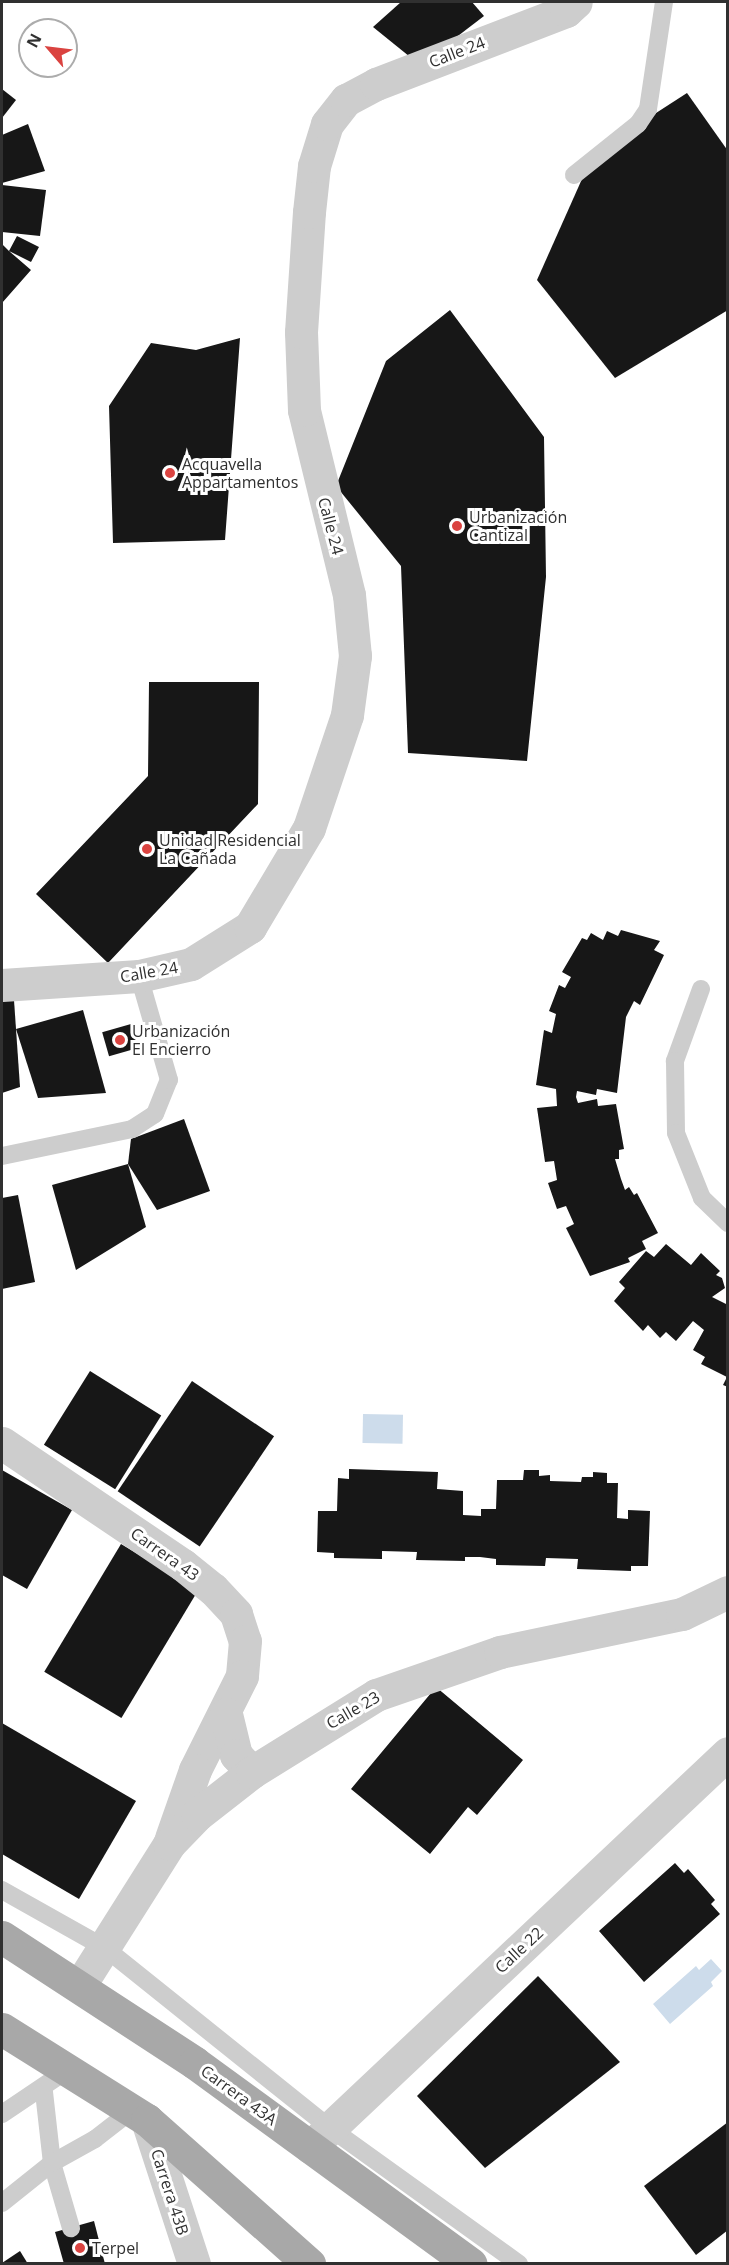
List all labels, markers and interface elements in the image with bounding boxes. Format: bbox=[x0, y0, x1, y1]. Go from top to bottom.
north arrow bbox=[18, 18, 78, 78]
text: N bbox=[21, 30, 47, 51]
street label: Calle 24 bbox=[426, 33, 488, 71]
place label: Acquavella Appartamentos bbox=[182, 454, 298, 492]
marker: Acquavella Appartamentos bbox=[163, 466, 177, 480]
street label: Calle 24 bbox=[314, 495, 348, 557]
place label: Urbanización Cantizal bbox=[469, 507, 567, 545]
marker: Urbanización Cantizal bbox=[450, 519, 464, 533]
place label: Unidad Residencial La Cañada bbox=[159, 830, 301, 868]
marker: Unidad Residencial La Cañada bbox=[140, 842, 154, 856]
street label: Calle 24 bbox=[119, 957, 179, 987]
place label: Urbanización El Encierro bbox=[132, 1021, 230, 1059]
marker: Urbanización El Encierro bbox=[113, 1033, 127, 1047]
street label: Carrera 43 bbox=[127, 1524, 203, 1584]
street label: Calle 23 bbox=[323, 1687, 383, 1733]
street label: Calle 22 bbox=[491, 1923, 547, 1977]
street label: Carrera 43A bbox=[197, 2061, 281, 2129]
street label: Carrera 43B bbox=[147, 2147, 193, 2237]
place label: Terpel bbox=[92, 2238, 139, 2258]
marker: Terpel bbox=[73, 2241, 87, 2255]

